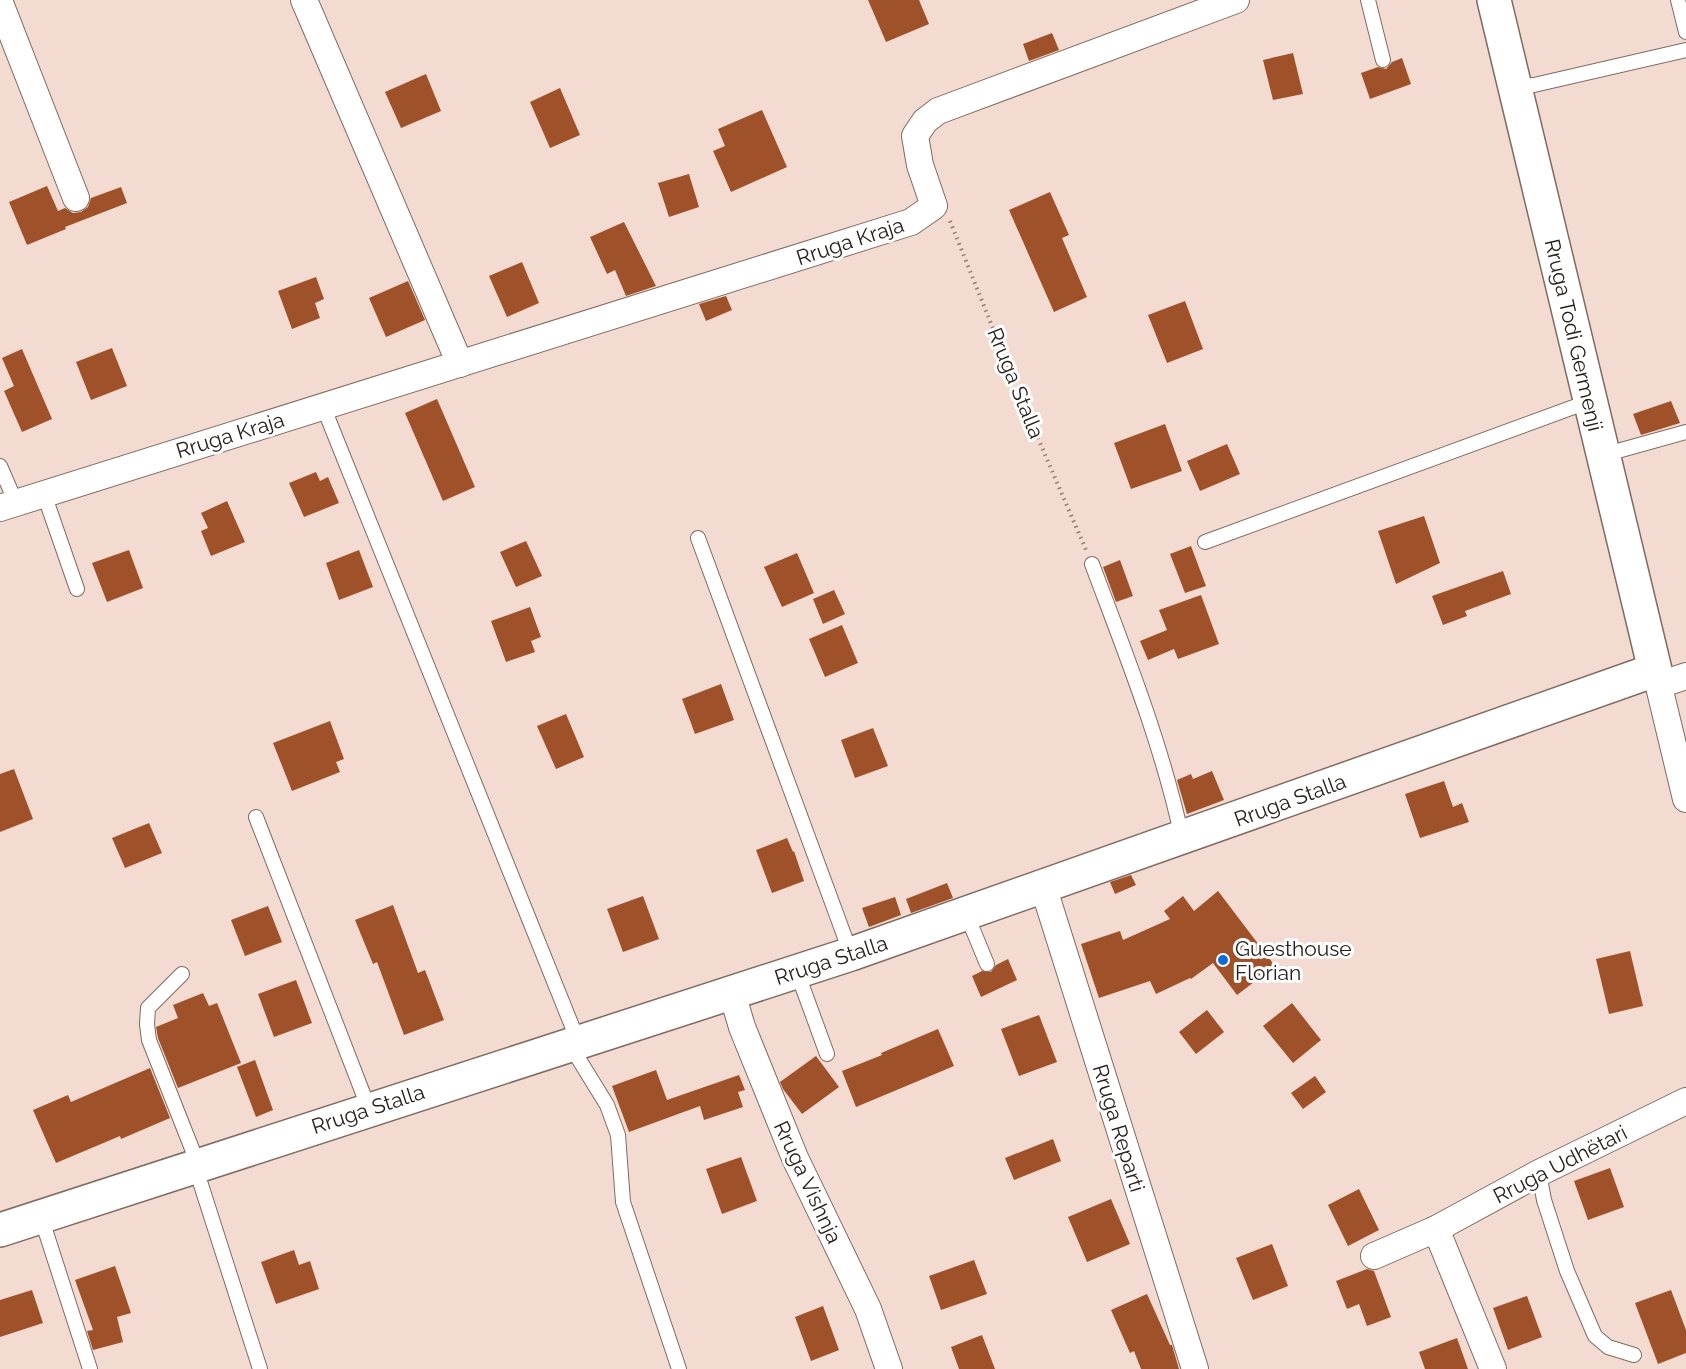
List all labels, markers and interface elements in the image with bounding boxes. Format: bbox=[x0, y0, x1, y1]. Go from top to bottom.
street label: Rruga Kraja bbox=[793, 212, 907, 270]
street label: Rruga Todi Germenji bbox=[1540, 236, 1608, 434]
street label: Rruga Stalla bbox=[982, 324, 1050, 442]
street label: Rruga Kraja bbox=[173, 407, 287, 463]
street label: Rruga Stalla bbox=[1231, 768, 1349, 832]
street label: Rruga Stalla bbox=[771, 930, 891, 990]
place label: Guesthouse Florian bbox=[1235, 936, 1352, 985]
marker: Guesthouse Florian bbox=[1216, 953, 1230, 967]
street label: Rruga Reparti bbox=[1088, 1061, 1150, 1195]
street label: Rruga Stalla bbox=[308, 1079, 428, 1139]
street label: Rruga Vishnja bbox=[769, 1117, 847, 1247]
street label: Rruga Udhëtari bbox=[1489, 1120, 1631, 1208]

